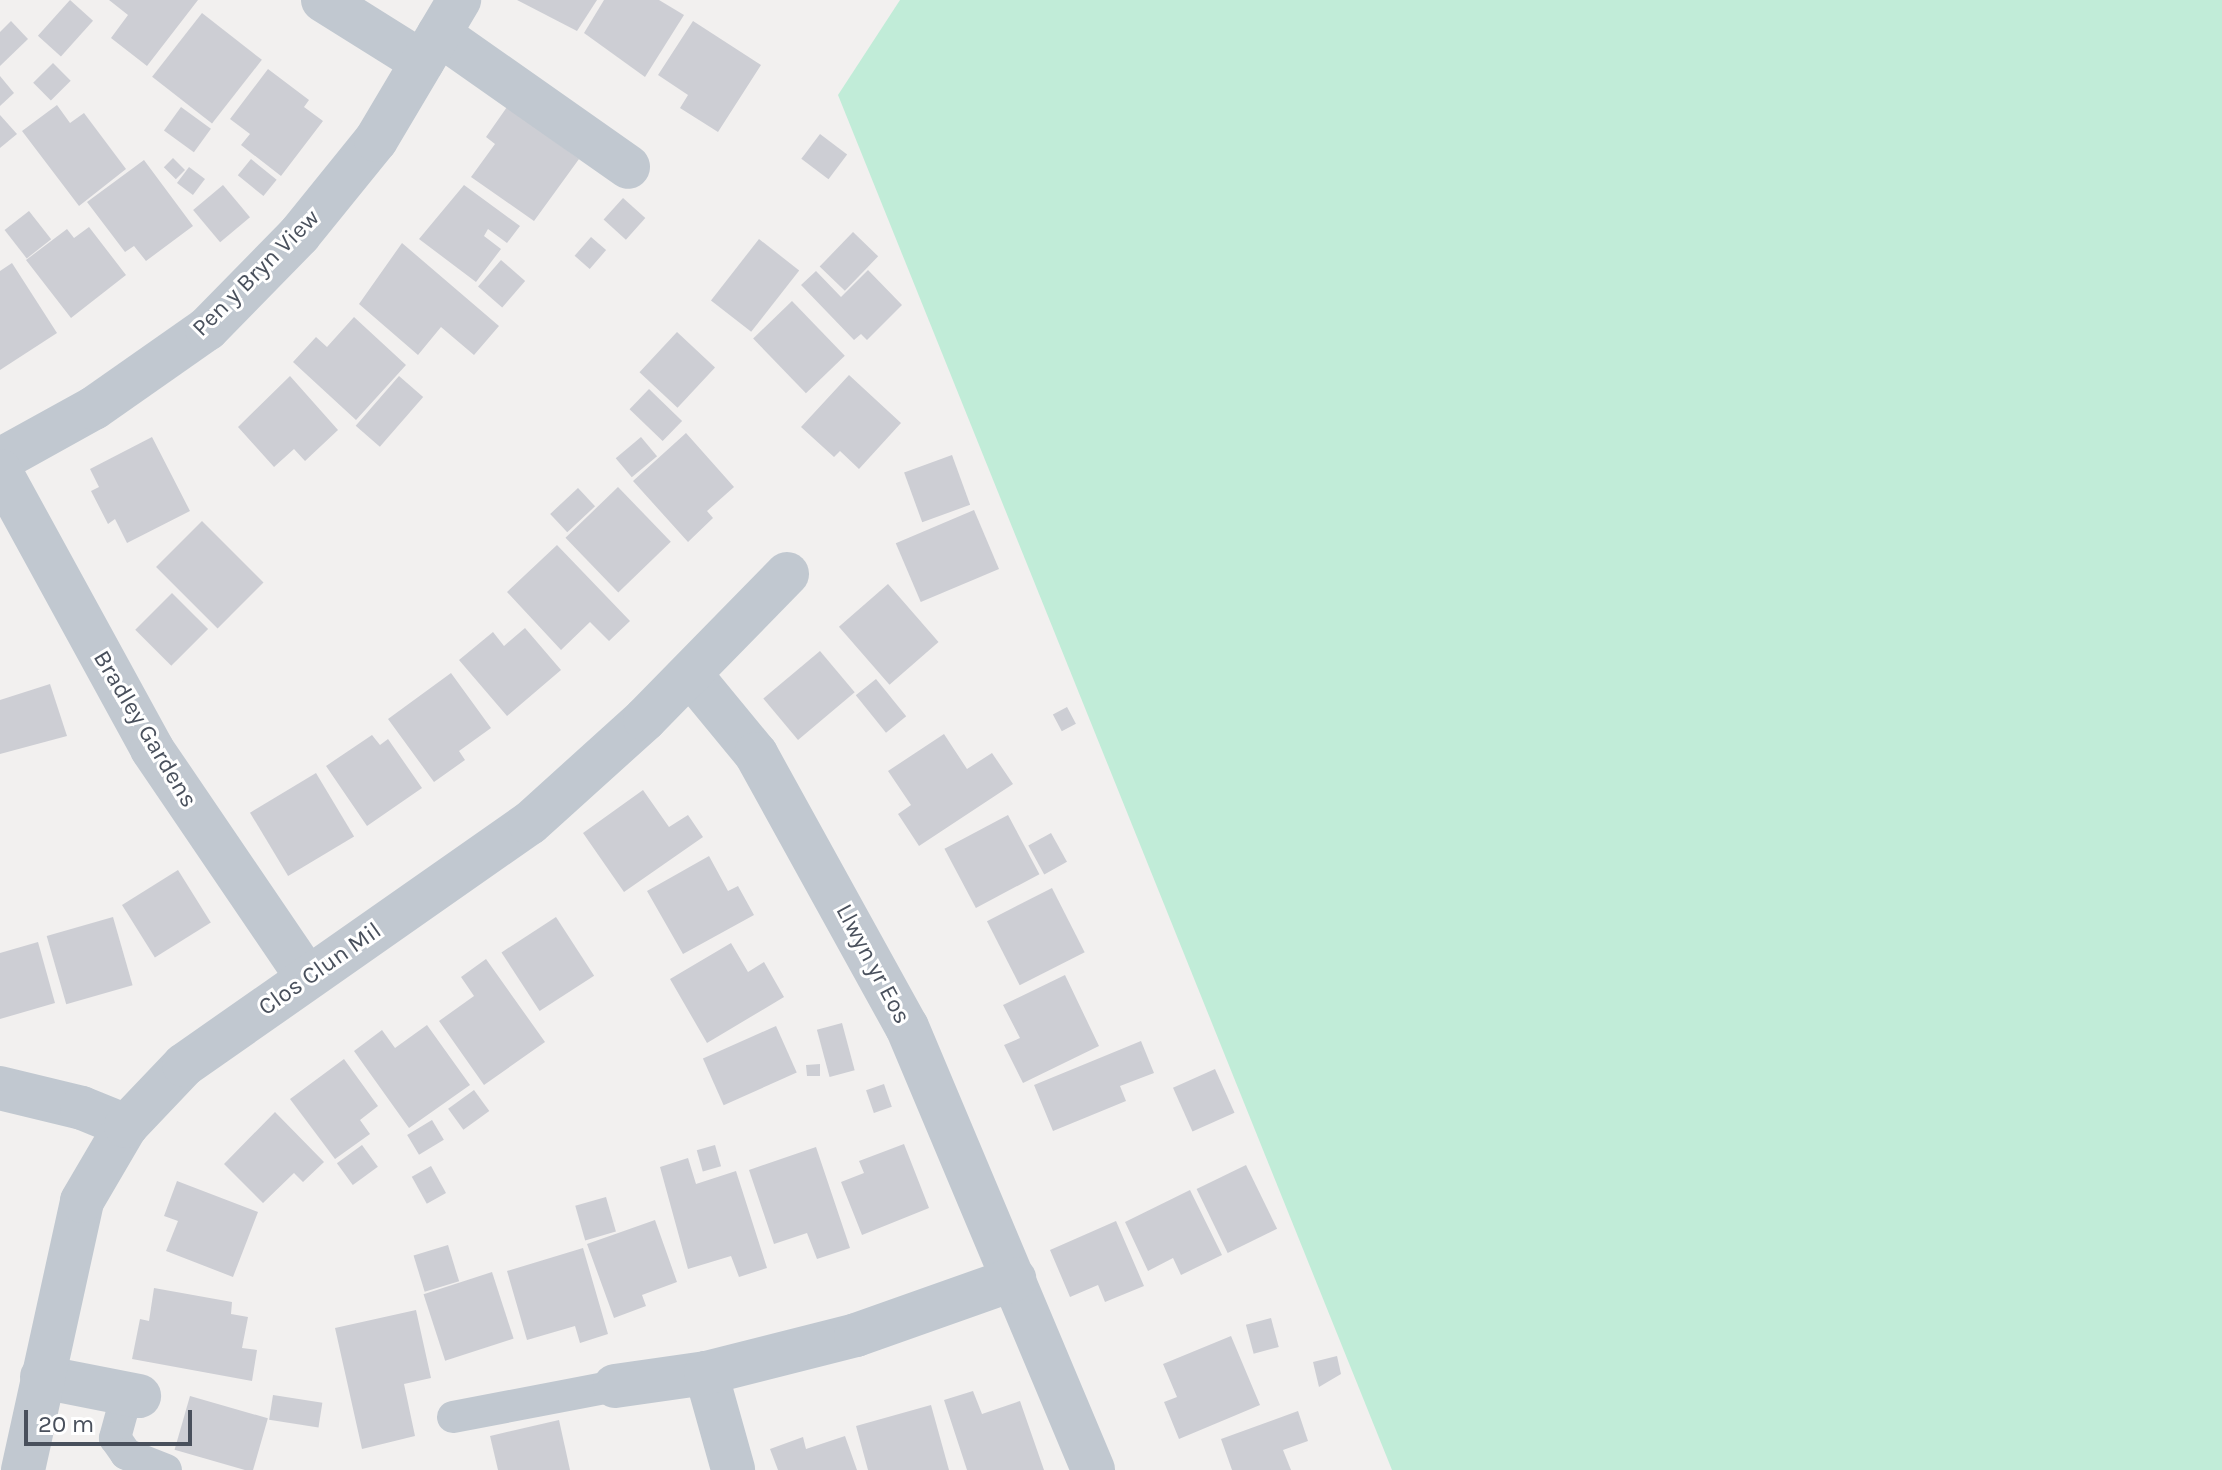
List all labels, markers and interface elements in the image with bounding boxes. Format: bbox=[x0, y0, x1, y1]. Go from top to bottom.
street label: Pen y Bryn View bbox=[186, 203, 326, 343]
street label: Bradley Gardens bbox=[87, 645, 203, 813]
street label: Llwyn yr Eos bbox=[829, 899, 917, 1029]
street label: Clos Clun Mil bbox=[253, 916, 387, 1022]
scale bar bbox=[28, 1394, 196, 1444]
text: 20 m bbox=[38, 1410, 94, 1438]

